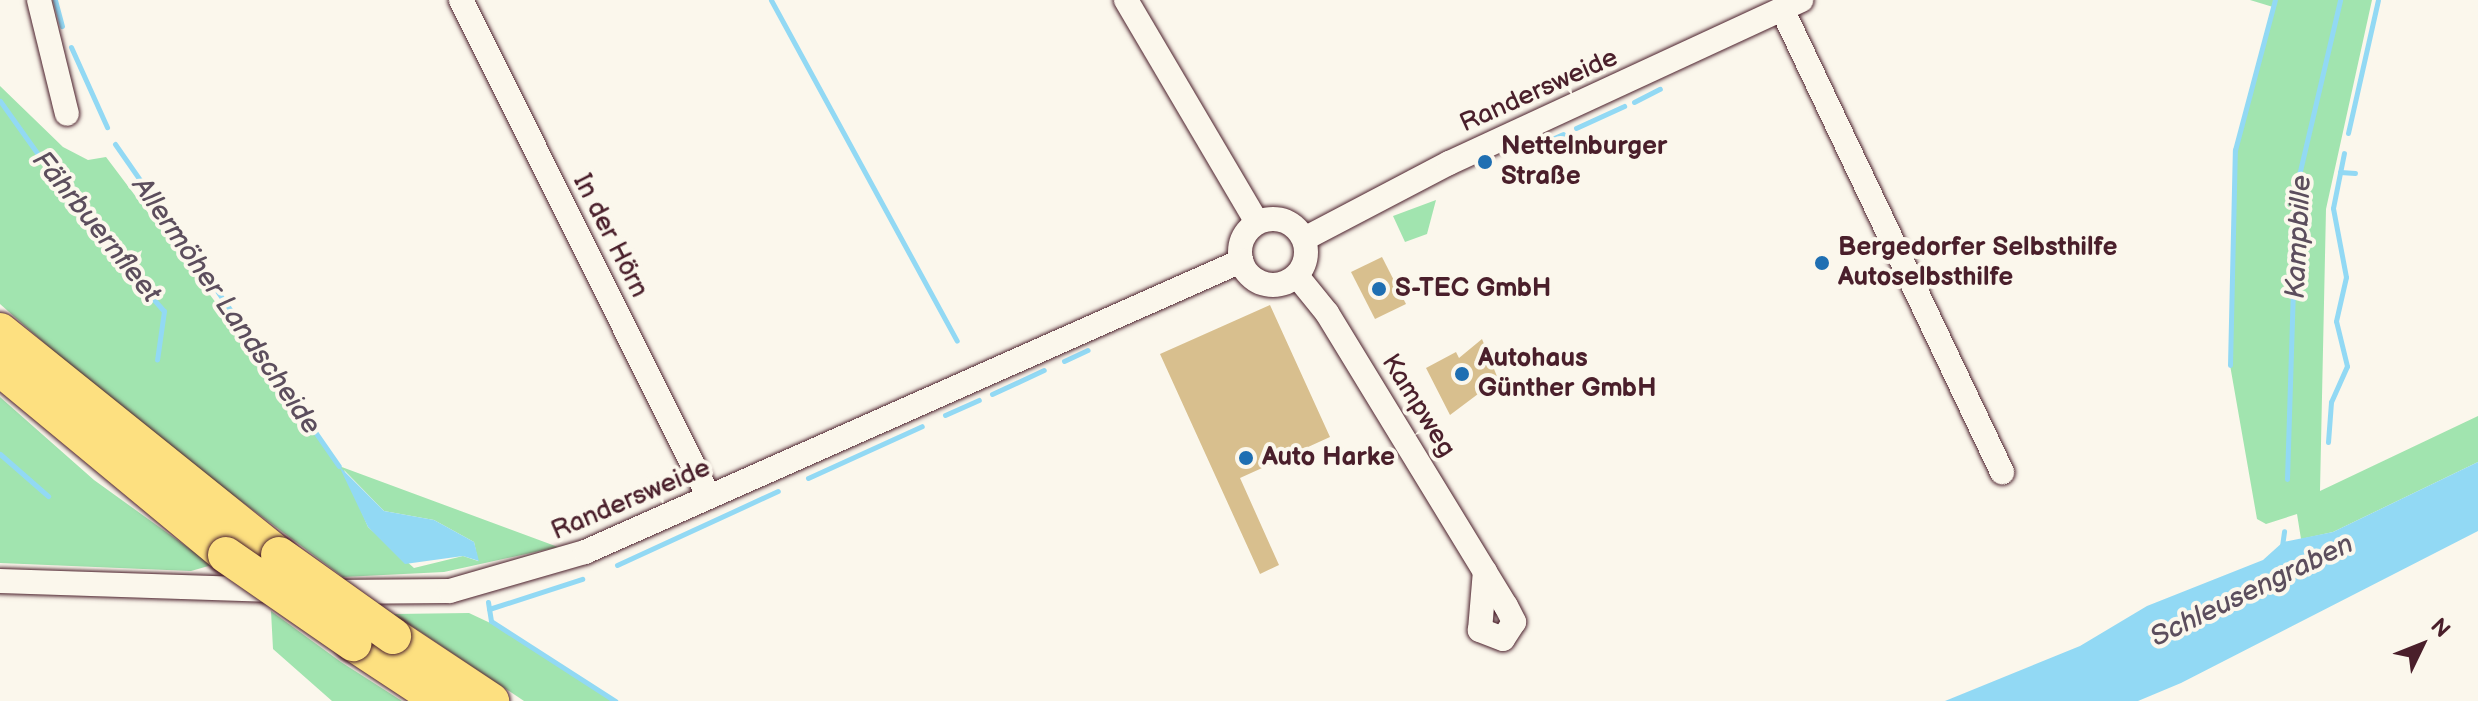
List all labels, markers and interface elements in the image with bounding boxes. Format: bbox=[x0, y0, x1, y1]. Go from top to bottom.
street label: Randersweide bbox=[1455, 42, 1623, 140]
place label: Nettelnburger Straße bbox=[1501, 131, 1667, 192]
water label: Fährbuernfleet bbox=[25, 144, 167, 310]
marker: Nettelnburger Straße bbox=[1476, 153, 1494, 171]
street label: In der Hörn bbox=[566, 169, 654, 303]
water label: Allermöher Landscheide bbox=[124, 171, 328, 441]
water label: Kampbille bbox=[2279, 174, 2319, 300]
place label: Bergedorfer Selbsthilfe Autoselbsthilfe bbox=[1838, 232, 2117, 294]
marker: Bergedorfer Selbsthilfe Autoselbsthilfe bbox=[1813, 254, 1831, 272]
place label: S-TEC GmbH bbox=[1395, 273, 1551, 305]
marker: S-TEC GmbH bbox=[1370, 280, 1388, 298]
place label: Autohaus Günther GmbH bbox=[1478, 343, 1656, 404]
street label: Kampweg bbox=[1374, 349, 1462, 463]
marker: Autohaus Günther GmbH bbox=[1453, 365, 1471, 383]
place label: Auto Harke bbox=[1262, 442, 1395, 474]
marker: Auto Harke bbox=[1237, 449, 1255, 467]
street label: Randersweide bbox=[547, 453, 715, 547]
water label: Schleusengraben bbox=[2145, 527, 2359, 655]
north arrow bbox=[2382, 605, 2462, 685]
text: N bbox=[2424, 613, 2455, 644]

